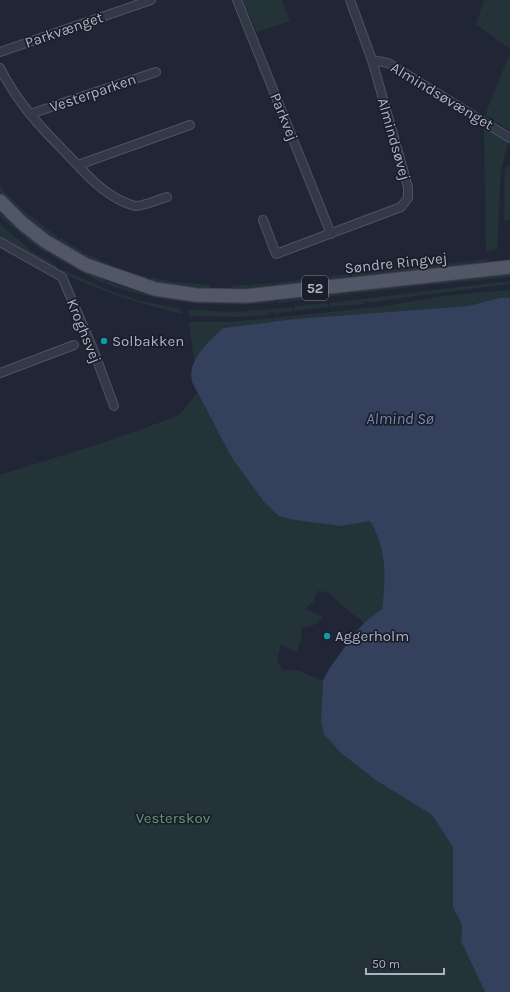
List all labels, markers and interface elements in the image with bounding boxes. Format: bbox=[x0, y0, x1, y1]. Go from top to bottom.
street label: Parkvænget bbox=[23, 8, 106, 52]
street label: Almindsøvænget bbox=[387, 58, 497, 134]
street label: Vesterparken bbox=[48, 70, 138, 116]
street label: Parkvej bbox=[266, 90, 302, 144]
street label: Almindsøvej bbox=[374, 96, 414, 182]
street label: Søndre Ringvej bbox=[344, 249, 448, 277]
road number: 52 bbox=[302, 276, 328, 300]
street label: Kroghsvej bbox=[63, 296, 105, 366]
place label: Solbakken bbox=[112, 332, 184, 350]
marker: Solbakken bbox=[99, 336, 109, 346]
water label: Almind Sø bbox=[366, 409, 435, 428]
place label: Aggerholm bbox=[335, 627, 409, 645]
marker: Aggerholm bbox=[322, 631, 332, 641]
park label: Vesterskov bbox=[136, 809, 211, 827]
scale bar bbox=[366, 950, 444, 976]
text: 50 m bbox=[372, 957, 400, 971]

